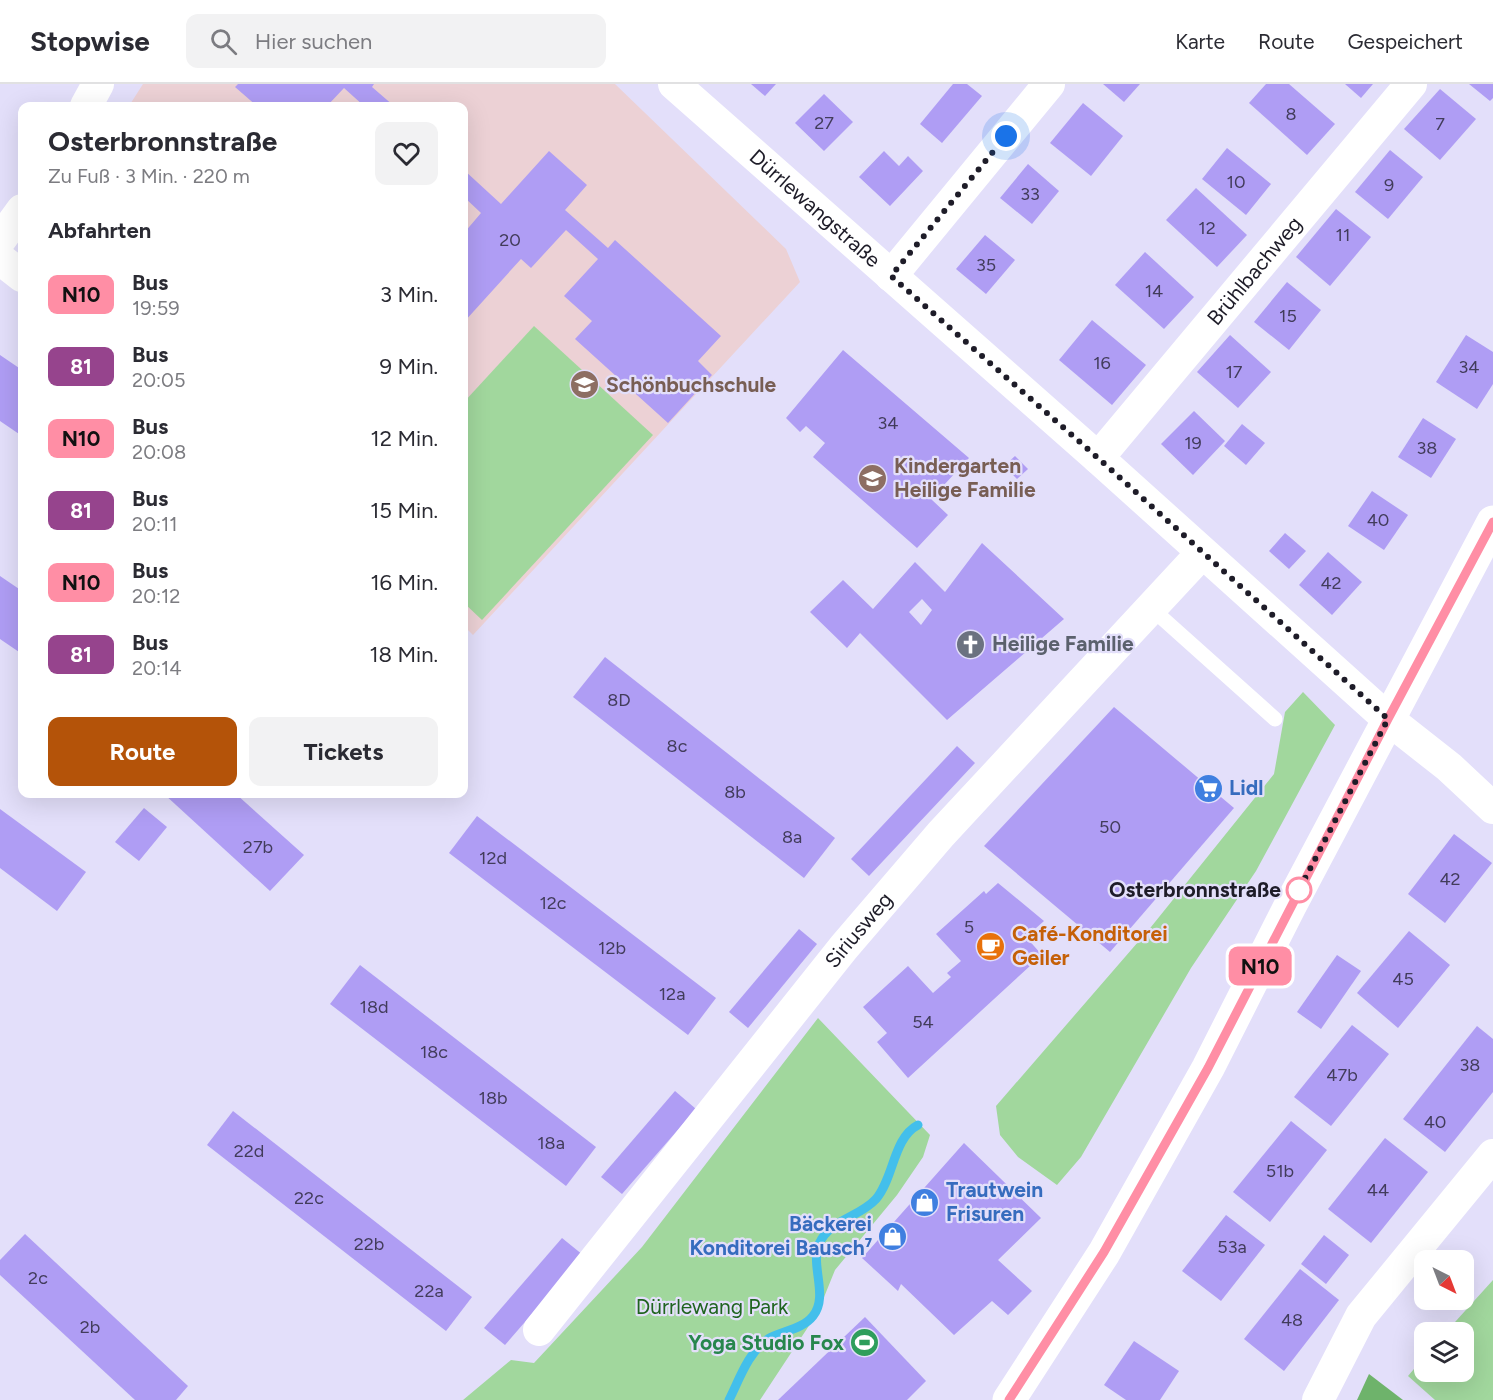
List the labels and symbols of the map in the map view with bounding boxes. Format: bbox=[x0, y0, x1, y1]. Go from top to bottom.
house number: 8 bbox=[1285, 103, 1297, 125]
house number: 27 bbox=[814, 112, 834, 134]
house number: 7 bbox=[1435, 113, 1445, 135]
your location bbox=[991, 121, 1021, 151]
street label: Dürrlewangstraße bbox=[745, 144, 886, 272]
house number: 10 bbox=[1227, 171, 1245, 193]
house number: 9 bbox=[1384, 174, 1394, 196]
house number: 33 bbox=[1020, 183, 1040, 205]
street label: Brühlbachweg bbox=[1202, 211, 1307, 330]
house number: 12 bbox=[1198, 217, 1216, 239]
house number: 11 bbox=[1336, 224, 1350, 246]
house number: 20 bbox=[499, 229, 521, 251]
house number: 35 bbox=[976, 254, 996, 276]
house number: 14 bbox=[1145, 280, 1163, 302]
house number: 15 bbox=[1279, 305, 1297, 327]
house number: 16 bbox=[1093, 352, 1111, 374]
house number: 34 bbox=[1459, 356, 1479, 378]
house number: 17 bbox=[1225, 361, 1243, 383]
school or university icon: Schönbuchschule bbox=[569, 369, 601, 401]
place label: Schönbuchschule bbox=[606, 372, 777, 397]
house number: 34 bbox=[878, 412, 898, 434]
house number: 19 bbox=[1184, 432, 1202, 454]
house number: 38 bbox=[1417, 437, 1437, 459]
place label: Kindergarten Heilige Familie bbox=[894, 453, 1036, 502]
school or university icon: Kindergarten Heilige Familie bbox=[857, 462, 889, 494]
house number: 40 bbox=[1367, 509, 1389, 531]
house number: 42 bbox=[1320, 572, 1342, 594]
church icon: Heilige Familie bbox=[955, 628, 987, 660]
place label: Heilige Familie bbox=[992, 631, 1134, 656]
house number: 8D bbox=[607, 689, 631, 711]
house number: 8c bbox=[667, 735, 688, 757]
supermarket icon: Lidl bbox=[1192, 772, 1224, 804]
place label: Lidl bbox=[1229, 775, 1263, 800]
house number: 8b bbox=[724, 781, 746, 803]
house number: 50 bbox=[1099, 816, 1121, 838]
house number: 8a bbox=[782, 826, 802, 848]
house number: 27b bbox=[243, 836, 273, 858]
house number: 12d bbox=[479, 847, 507, 869]
house number: 42 bbox=[1439, 868, 1461, 890]
place label: Osterbronnstraße bbox=[1109, 877, 1281, 902]
marker: Osterbronnstraße bbox=[1286, 877, 1312, 903]
street label: Siriusweg bbox=[819, 887, 897, 973]
house number: 12c bbox=[539, 892, 567, 914]
house number: 5 bbox=[964, 916, 974, 938]
place label: Café-Konditorei Geiler bbox=[1012, 921, 1168, 970]
cafe icon: Café-Konditorei Geiler bbox=[975, 930, 1007, 962]
house number: 12b bbox=[598, 937, 626, 959]
line badge: N10 bbox=[1226, 946, 1294, 986]
house number: 45 bbox=[1392, 968, 1414, 990]
house number: 12a bbox=[659, 983, 685, 1005]
house number: 18d bbox=[359, 996, 389, 1018]
house number: 54 bbox=[912, 1011, 934, 1033]
house number: 18c bbox=[420, 1041, 448, 1063]
house number: 38 bbox=[1460, 1054, 1480, 1076]
house number: 47b bbox=[1326, 1064, 1358, 1086]
house number: 18b bbox=[478, 1087, 508, 1109]
house number: 40 bbox=[1424, 1111, 1446, 1133]
house number: 18a bbox=[537, 1132, 565, 1154]
house number: 22d bbox=[234, 1140, 264, 1162]
house number: 51b bbox=[1266, 1160, 1294, 1182]
place label: Trautwein Frisuren bbox=[946, 1177, 1043, 1226]
house number: 44 bbox=[1367, 1179, 1389, 1201]
shop icon: Trautwein Frisuren bbox=[909, 1186, 941, 1218]
house number: 22c bbox=[294, 1187, 324, 1209]
place label: Bäckerei Konditorei Bausch⁷ bbox=[689, 1211, 872, 1260]
shop icon: Bäckerei Konditorei Bausch⁷ bbox=[877, 1220, 909, 1252]
house number: 22b bbox=[354, 1233, 384, 1255]
house number: 53a bbox=[1217, 1236, 1247, 1258]
north arrow bbox=[1414, 1250, 1474, 1310]
house number: 2c bbox=[28, 1267, 48, 1289]
house number: 22a bbox=[414, 1280, 444, 1302]
park label: Dürrlewang Park bbox=[636, 1294, 789, 1319]
house number: 48 bbox=[1281, 1309, 1303, 1331]
house number: 2b bbox=[80, 1316, 100, 1338]
sports icon: Yoga Studio Fox bbox=[849, 1327, 881, 1359]
place label: Yoga Studio Fox bbox=[688, 1330, 845, 1355]

